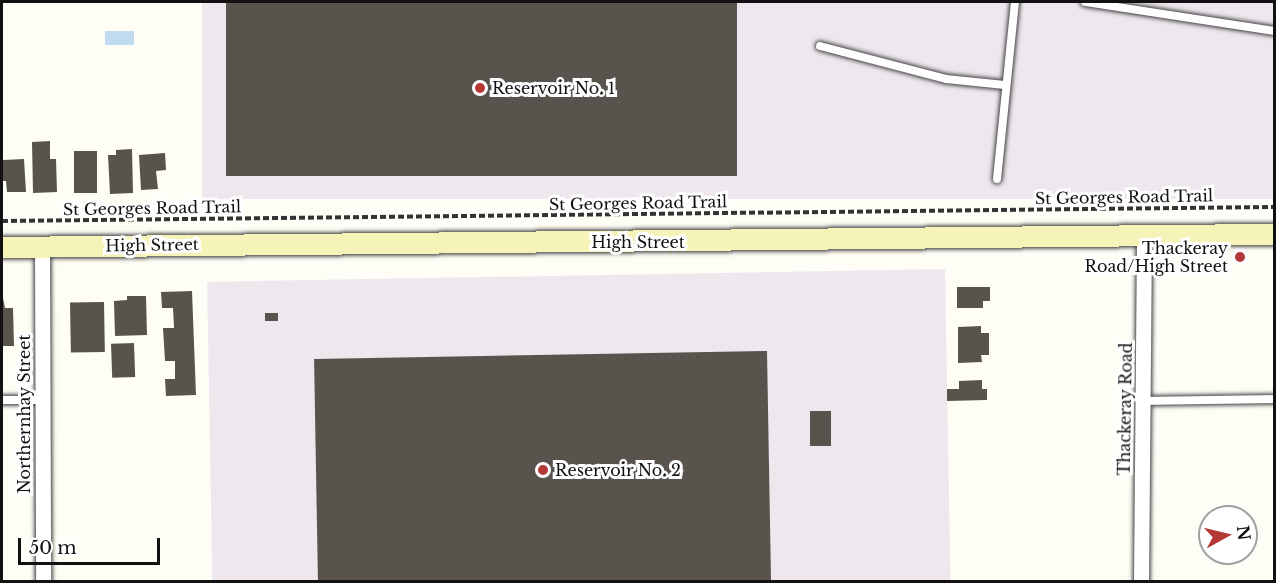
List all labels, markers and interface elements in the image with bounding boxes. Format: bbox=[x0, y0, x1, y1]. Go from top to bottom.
place label: Reservoir No. 1 bbox=[492, 78, 616, 98]
marker: Reservoir No. 1 bbox=[473, 81, 487, 95]
street label: St Georges Road Trail bbox=[1035, 186, 1213, 208]
street label: St Georges Road Trail bbox=[549, 192, 727, 214]
street label: St Georges Road Trail bbox=[63, 197, 241, 219]
street label: High Street bbox=[591, 232, 685, 252]
street label: High Street bbox=[105, 235, 199, 255]
place label: Thackeray Road/High Street bbox=[1084, 238, 1228, 276]
marker: Thackeray Road/High Street bbox=[1233, 250, 1247, 264]
street label: Northernhay Street bbox=[14, 334, 34, 494]
street label: Thackeray Road bbox=[1114, 342, 1136, 476]
place label: Reservoir No. 2 bbox=[555, 460, 681, 480]
marker: Reservoir No. 2 bbox=[536, 463, 550, 477]
north arrow bbox=[1198, 505, 1258, 565]
text: N bbox=[1233, 524, 1255, 542]
scale bar bbox=[21, 526, 164, 564]
text: 50 m bbox=[29, 537, 77, 559]

